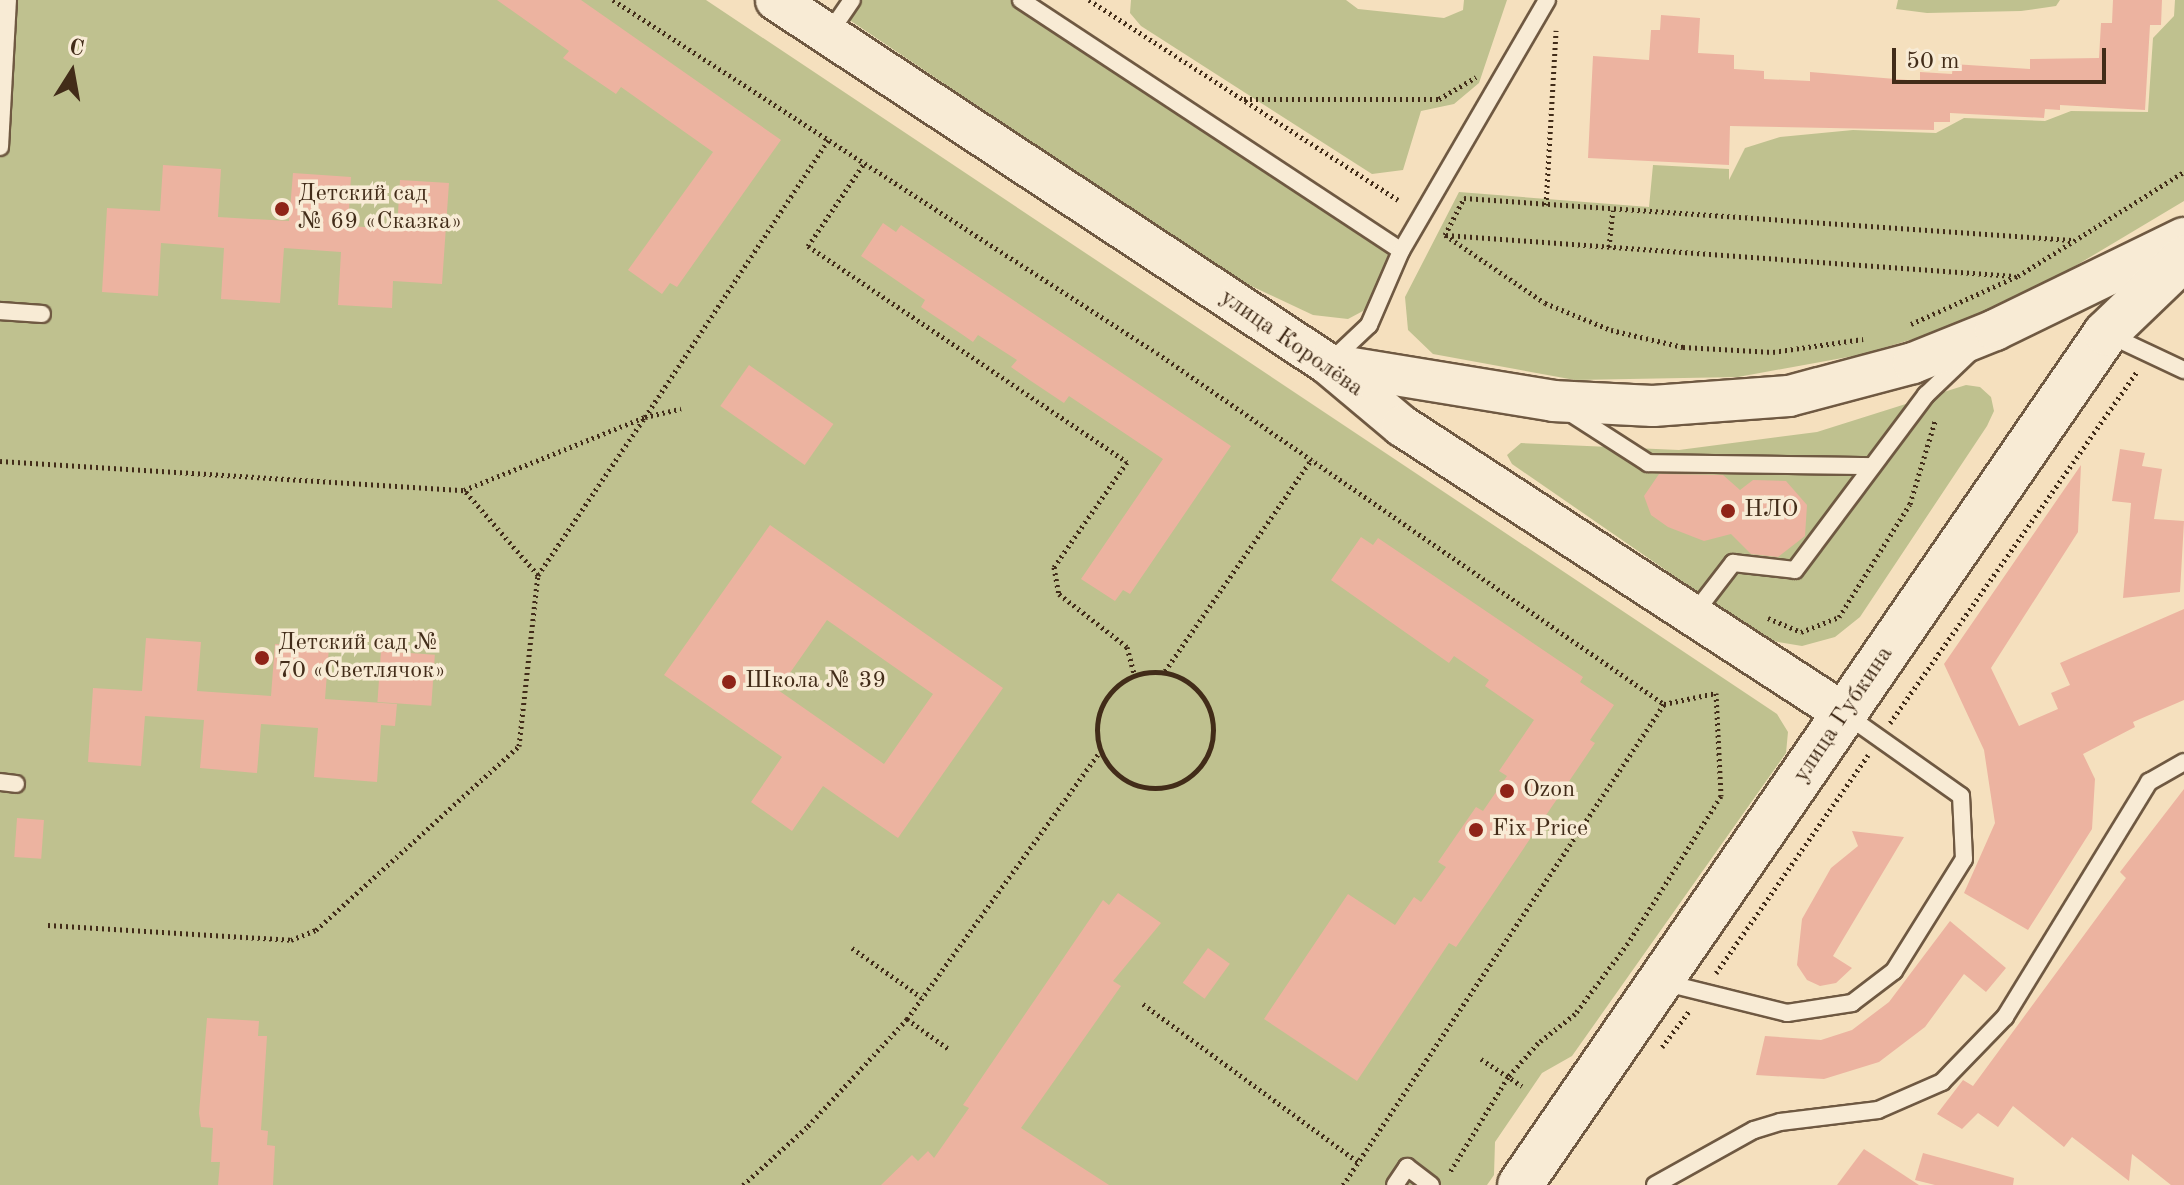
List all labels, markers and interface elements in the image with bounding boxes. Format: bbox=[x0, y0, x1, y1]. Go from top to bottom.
north arrow bbox=[32, 32, 112, 112]
scale bar bbox=[1896, 32, 2110, 82]
text: С bbox=[67, 36, 86, 61]
text: 50 m bbox=[1906, 50, 1960, 74]
place label: Детский сад № 69 «Сказка» bbox=[298, 181, 462, 237]
marker: Детский сад № 69 «Сказка» bbox=[273, 200, 291, 218]
street label: улица Королёва bbox=[1214, 284, 1368, 404]
place label: НЛО bbox=[1744, 497, 1798, 525]
marker: НЛО bbox=[1719, 502, 1737, 520]
place label: Детский сад № 70 «Светлячок» bbox=[278, 630, 446, 686]
street label: улица Губкина bbox=[1788, 641, 1900, 789]
marker: Детский сад № 70 «Светлячок» bbox=[253, 649, 271, 667]
place label: Школа № 39 bbox=[745, 668, 886, 696]
marker: Школа № 39 bbox=[720, 673, 738, 691]
place label: Ozon bbox=[1523, 777, 1575, 805]
marker: Ozon bbox=[1498, 782, 1516, 800]
place label: Fix Price bbox=[1492, 816, 1588, 844]
marker: Fix Price bbox=[1467, 821, 1485, 839]

